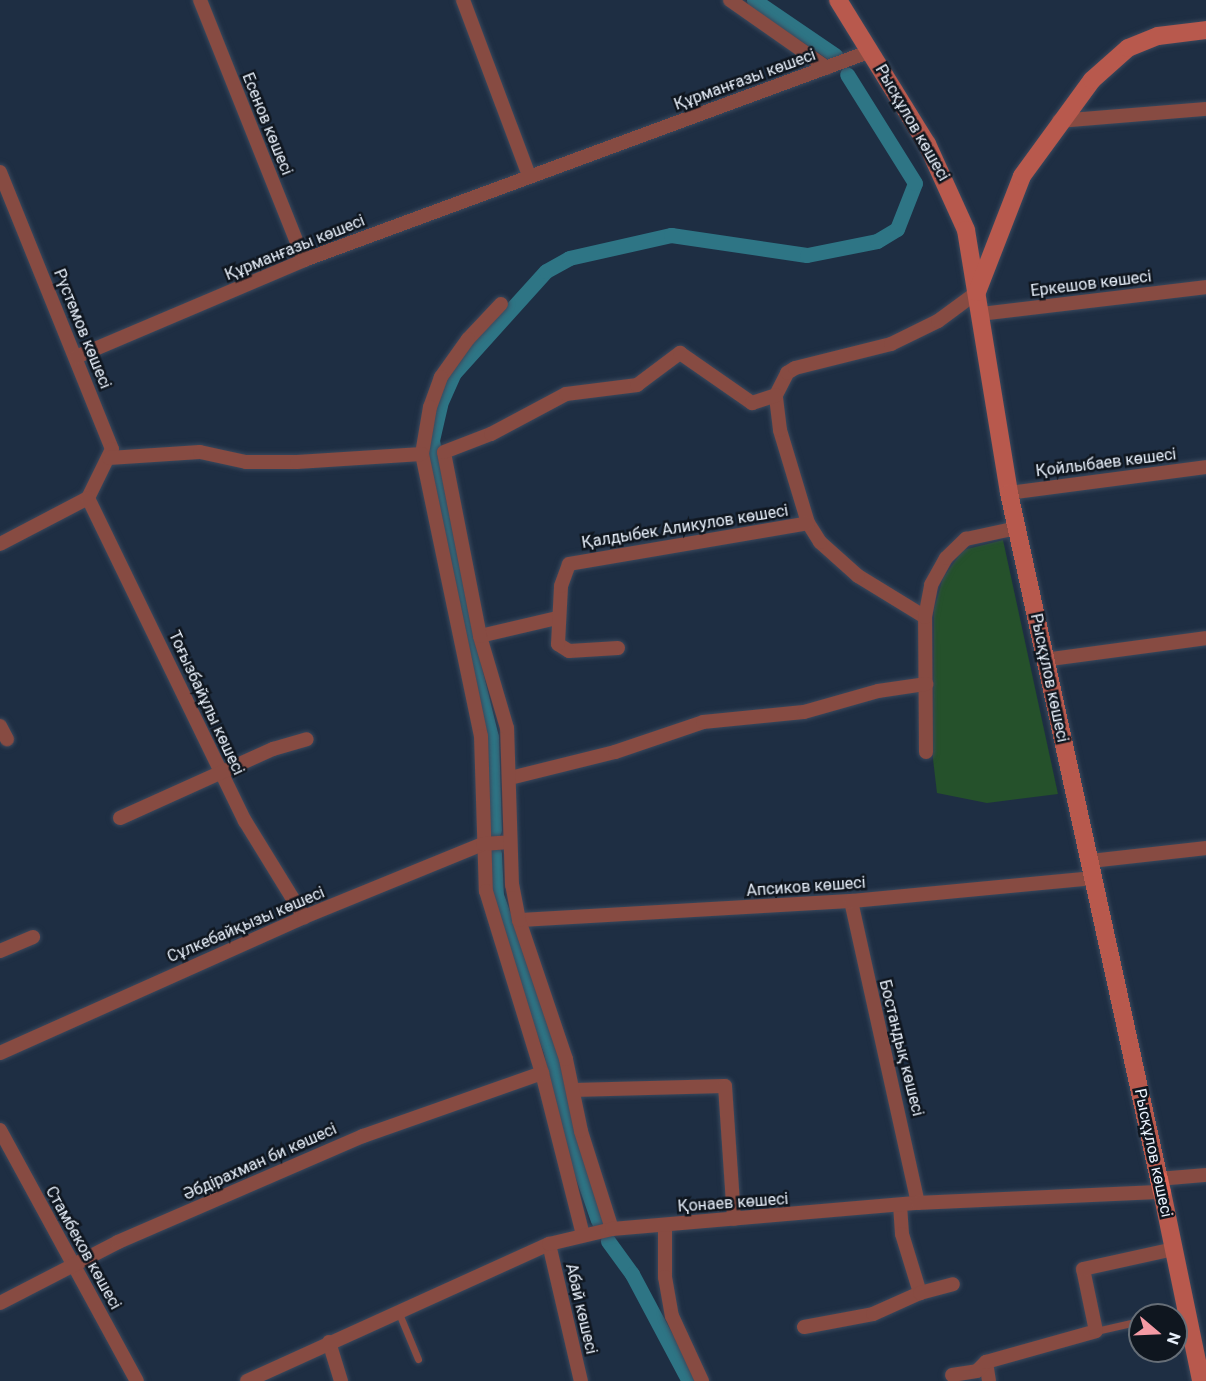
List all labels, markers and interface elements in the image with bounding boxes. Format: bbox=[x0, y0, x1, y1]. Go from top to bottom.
street label: Құрманғазы көшесі bbox=[672, 45, 818, 115]
street label: Рысқұлов көшесі bbox=[871, 61, 953, 185]
street label: Есенов көшесі bbox=[238, 70, 296, 178]
street label: Құрманғазы көшесі bbox=[222, 211, 368, 285]
street label: Рүстемов көшесі bbox=[49, 266, 115, 392]
street label: Еркешов көшесі bbox=[1029, 267, 1153, 301]
street label: Қойлыбаев көшесі bbox=[1035, 445, 1177, 481]
street label: Қалдыбек Аликулов көшесі bbox=[580, 501, 790, 553]
street label: Рысқұлов көшесі bbox=[1026, 612, 1072, 744]
street label: Тоғызбайұлы көшесі bbox=[164, 628, 248, 778]
street label: Апсиков көшесі bbox=[746, 873, 866, 901]
street label: Сұлкебайқызы көшесі bbox=[164, 883, 328, 967]
street label: Бостандық көшесі bbox=[875, 978, 927, 1118]
street label: Рысқұлов көшесі bbox=[1130, 1087, 1176, 1219]
street label: Әбдірахман би көшесі bbox=[180, 1119, 340, 1205]
street label: Стамбеков көшесі bbox=[41, 1183, 125, 1313]
street label: Қонаев көшесі bbox=[677, 1190, 789, 1216]
street label: Абай көшесі bbox=[561, 1262, 601, 1356]
north arrow bbox=[1128, 1303, 1188, 1363]
text: N bbox=[1163, 1330, 1184, 1347]

